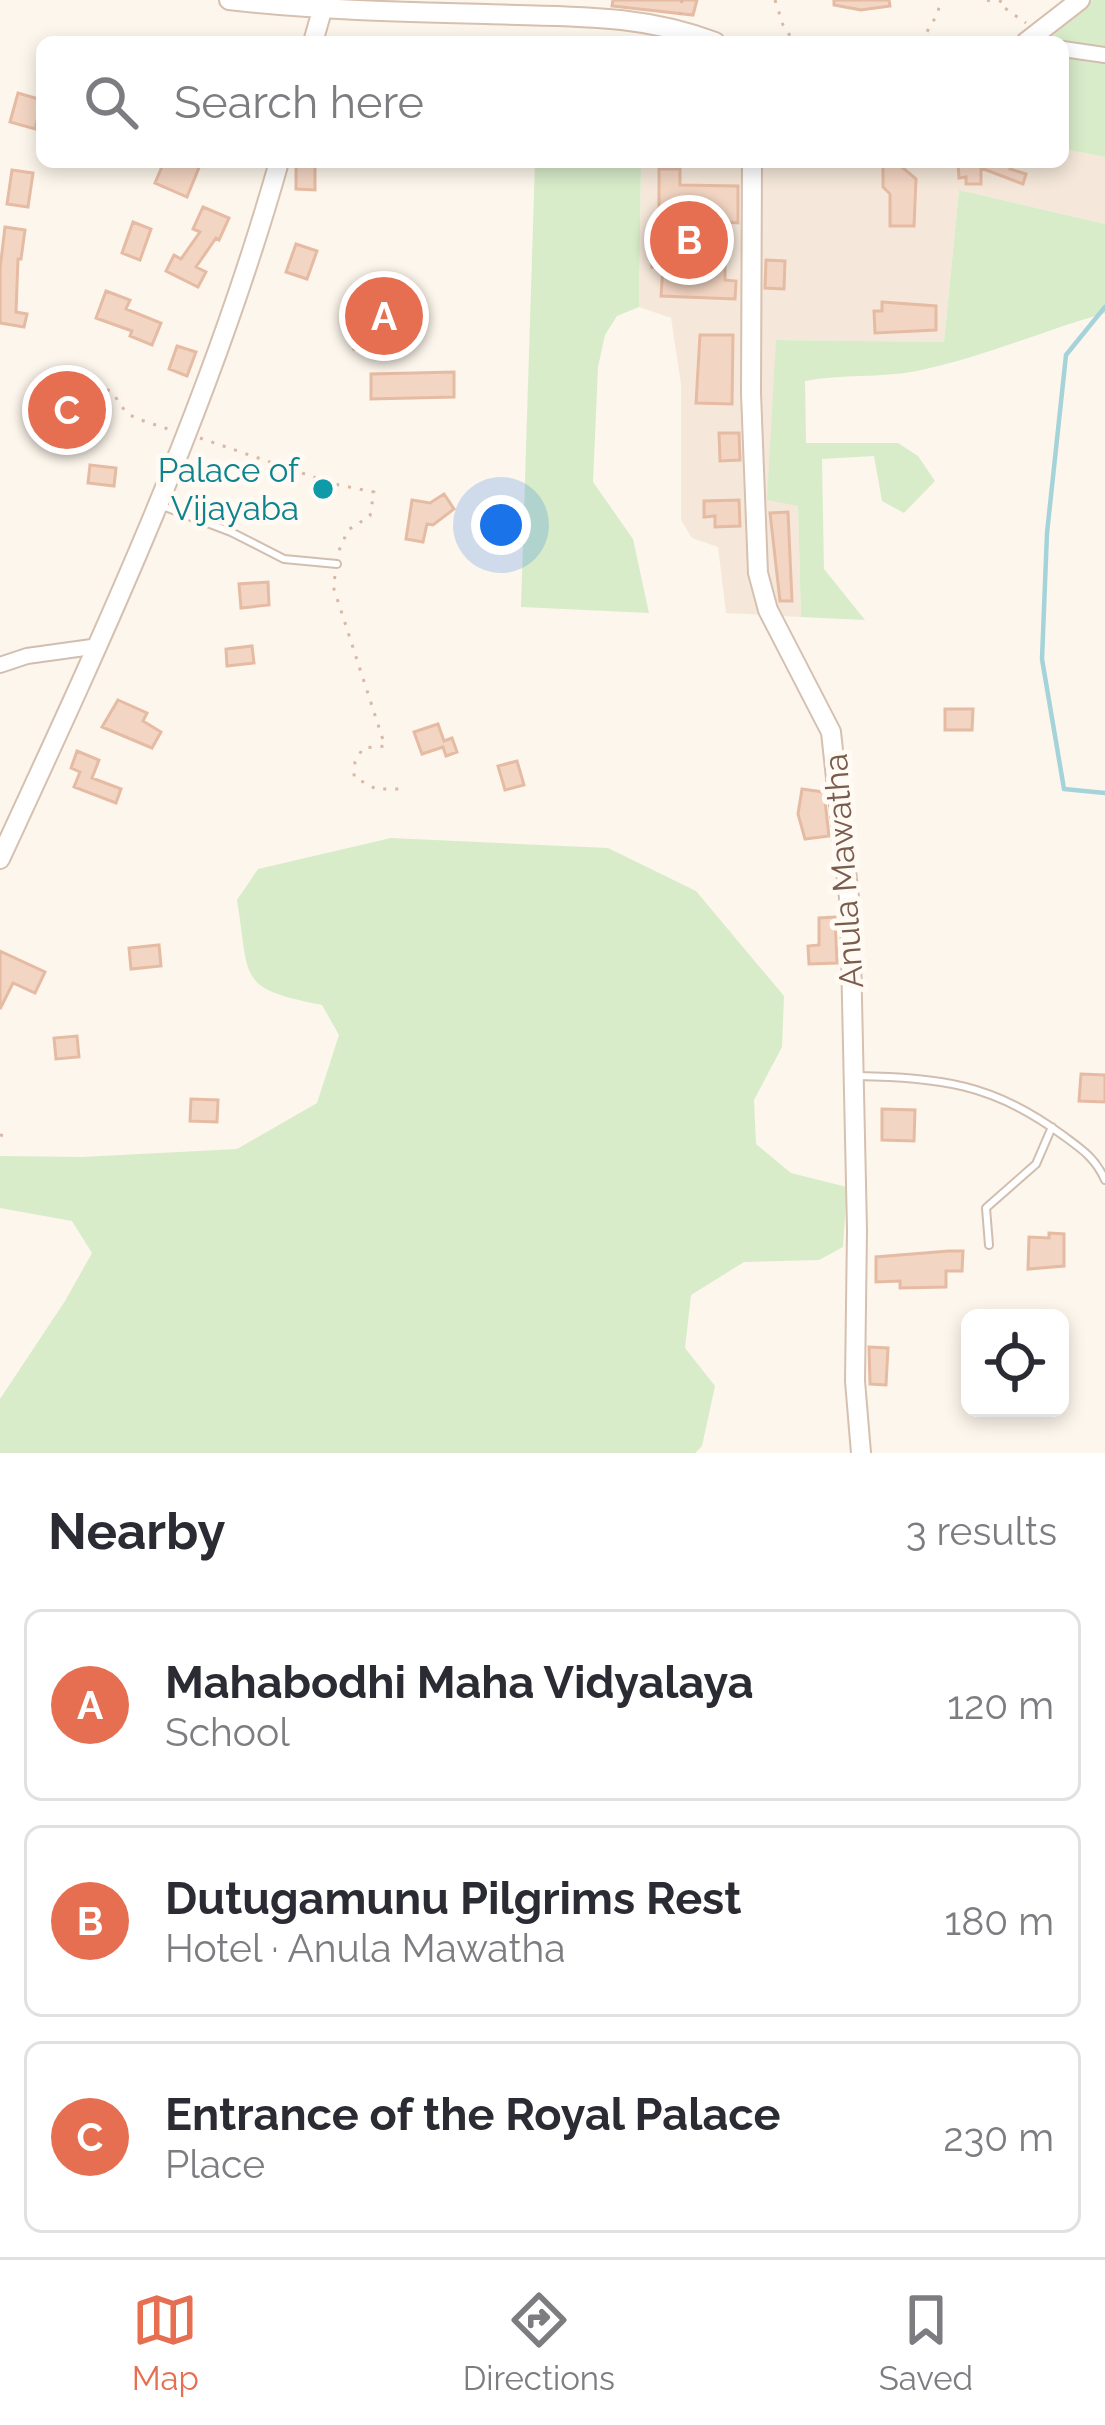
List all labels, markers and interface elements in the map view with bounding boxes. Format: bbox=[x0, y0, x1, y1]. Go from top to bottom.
search box bbox=[36, 36, 1069, 168]
icon: search bbox=[78, 69, 144, 135]
text: Search here bbox=[174, 76, 424, 129]
pin: B bbox=[650, 195, 728, 285]
pin: A bbox=[345, 271, 423, 361]
pin: C bbox=[28, 365, 106, 455]
place label: Palace of Vijayaba bbox=[158, 451, 300, 528]
marker: Palace of Vijayaba bbox=[310, 476, 336, 502]
your location bbox=[471, 495, 531, 555]
street label: Anula Mawatha bbox=[816, 752, 871, 990]
map controls bbox=[961, 1309, 1069, 1417]
button: locate bbox=[961, 1309, 1069, 1417]
text: Nearby bbox=[48, 1501, 225, 1561]
text: 3 results bbox=[906, 1508, 1057, 1554]
text: Mahabodhi Maha Vidyalaya bbox=[165, 1656, 754, 1709]
text: A bbox=[77, 1682, 103, 1728]
text: 120 m bbox=[947, 1682, 1054, 1728]
text: School bbox=[165, 1709, 290, 1755]
text: Dutugamunu Pilgrims Rest bbox=[165, 1872, 741, 1925]
text: B bbox=[77, 1898, 103, 1944]
text: 180 m bbox=[945, 1898, 1054, 1944]
text: Hotel · Anula Mawatha bbox=[165, 1925, 566, 1971]
text: Entrance of the Royal Palace bbox=[165, 2088, 780, 2141]
text: C bbox=[77, 2114, 103, 2160]
text: 230 m bbox=[943, 2114, 1054, 2160]
text: Place bbox=[165, 2141, 265, 2187]
tab: Map bbox=[132, 2287, 199, 2398]
tab: Directions bbox=[463, 2287, 615, 2398]
tab: Saved bbox=[879, 2287, 973, 2398]

